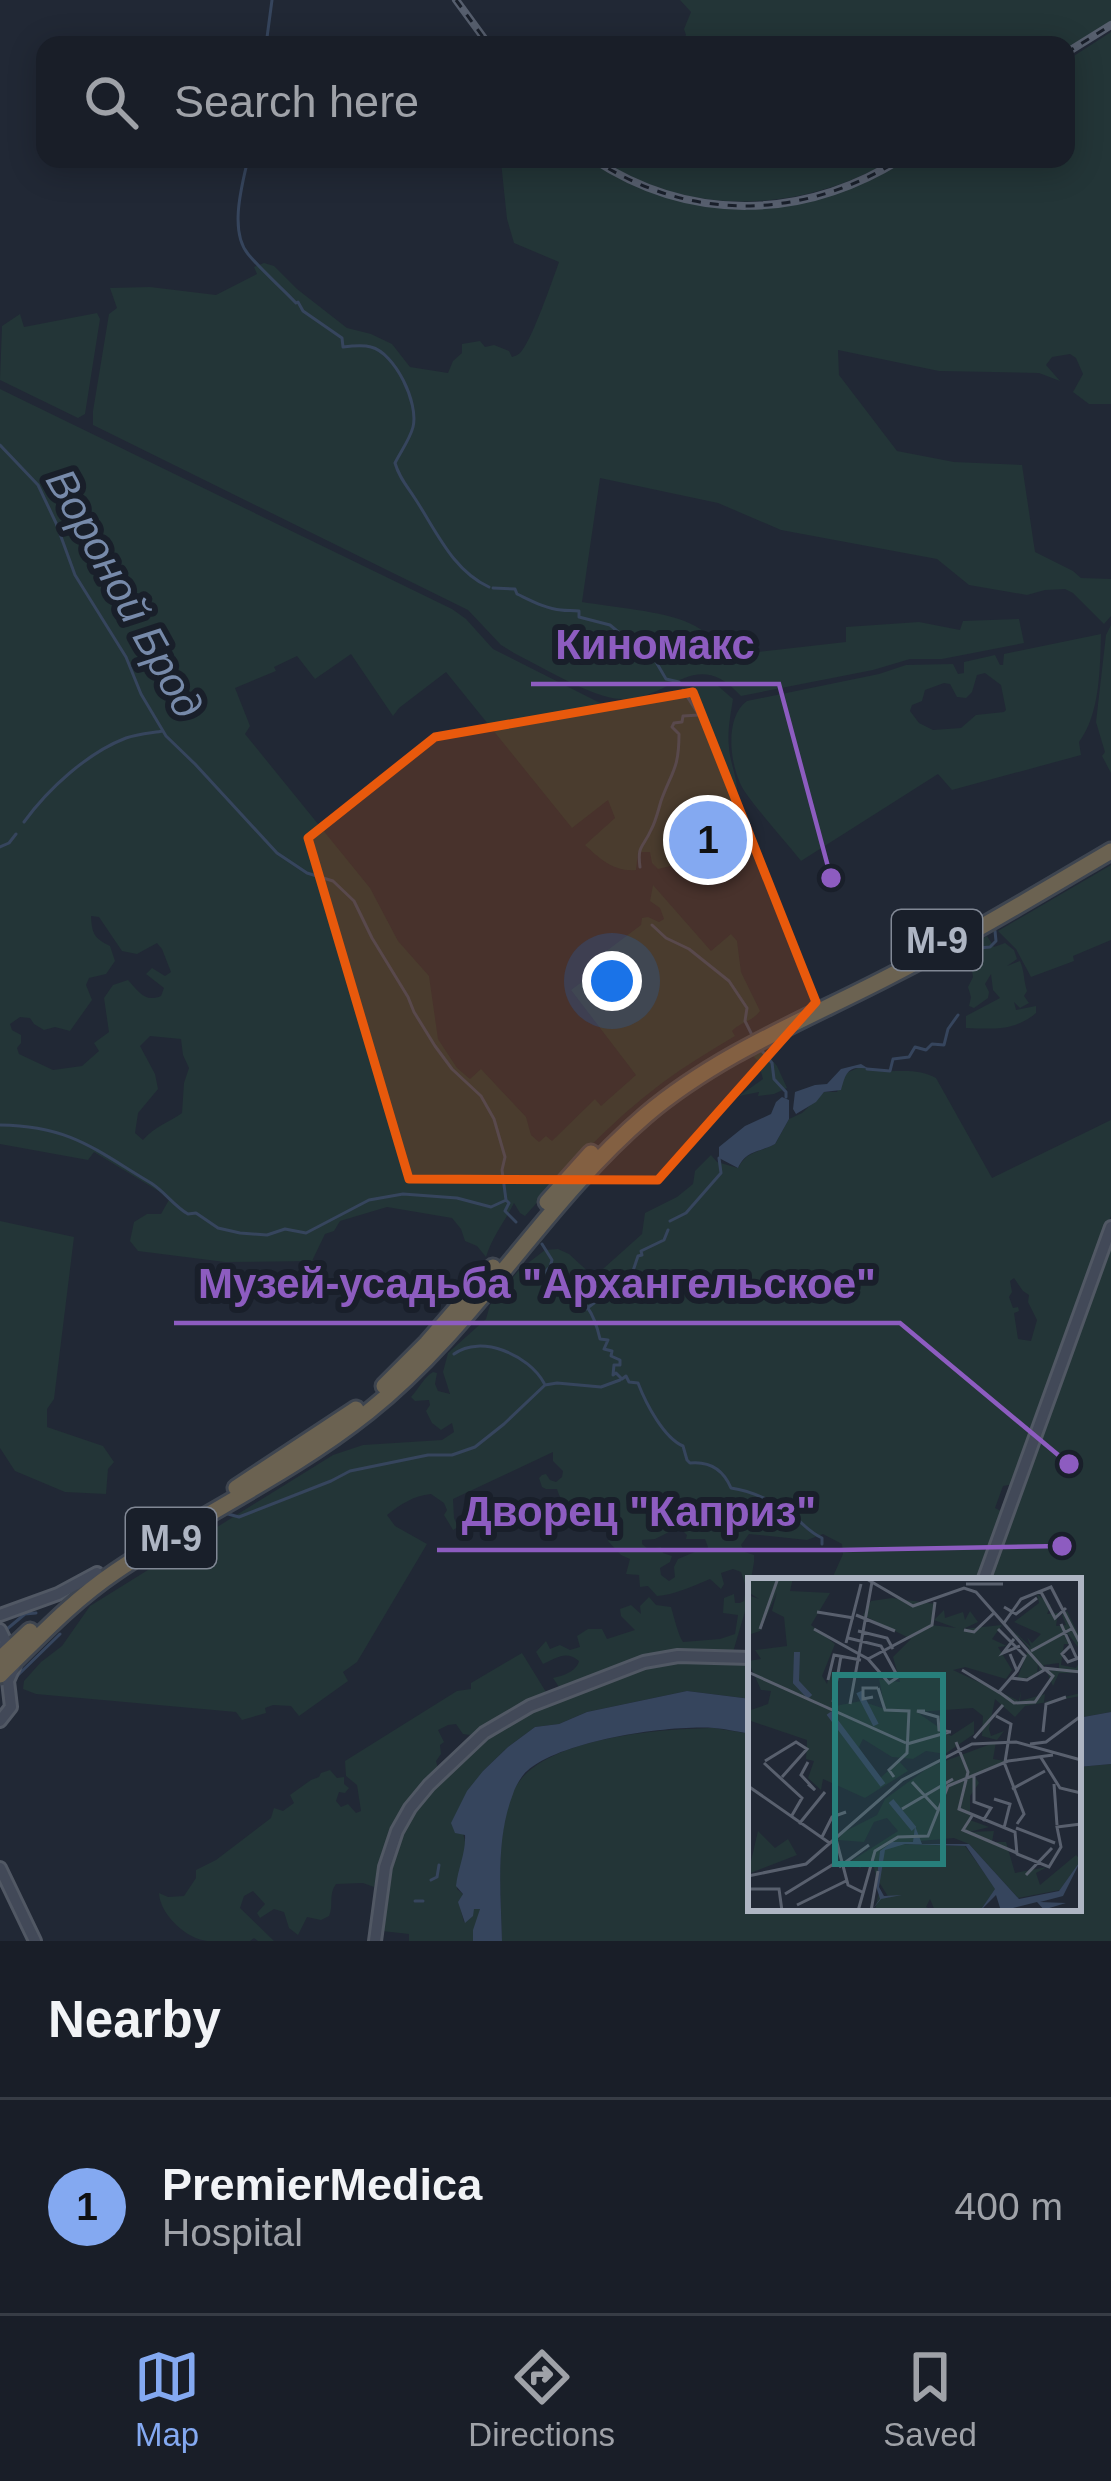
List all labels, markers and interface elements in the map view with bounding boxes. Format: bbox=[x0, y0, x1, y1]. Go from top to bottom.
search box bbox=[36, 36, 1075, 168]
icon: search bbox=[78, 69, 144, 135]
text: Search here bbox=[174, 76, 419, 127]
water label: Вороной Брод bbox=[37, 461, 212, 726]
callout: Киномакс bbox=[531, 606, 779, 684]
text: Киномакс bbox=[555, 621, 755, 668]
pin: 1 bbox=[669, 795, 747, 885]
road number: М-9 bbox=[892, 910, 982, 970]
your location bbox=[582, 951, 642, 1011]
callout: Музей-усадьба "Архангельское" bbox=[174, 1245, 900, 1323]
text: Музей-усадьба "Архангельское" bbox=[198, 1260, 876, 1307]
callout: Дворец "Каприз" bbox=[437, 1472, 840, 1550]
text: Дворец "Каприз" bbox=[462, 1488, 816, 1535]
road number: М-9 bbox=[126, 1508, 216, 1568]
inset map bbox=[748, 1578, 1081, 1911]
text: Nearby bbox=[48, 1991, 221, 2048]
text: PremierMedica bbox=[162, 2159, 482, 2210]
text: 1 bbox=[76, 2185, 98, 2228]
text: 400 m bbox=[955, 2185, 1063, 2228]
text: Hospital bbox=[162, 2211, 303, 2254]
tab: Map bbox=[134, 2344, 200, 2454]
tab: Directions bbox=[468, 2344, 615, 2454]
tab: Saved bbox=[883, 2344, 977, 2454]

